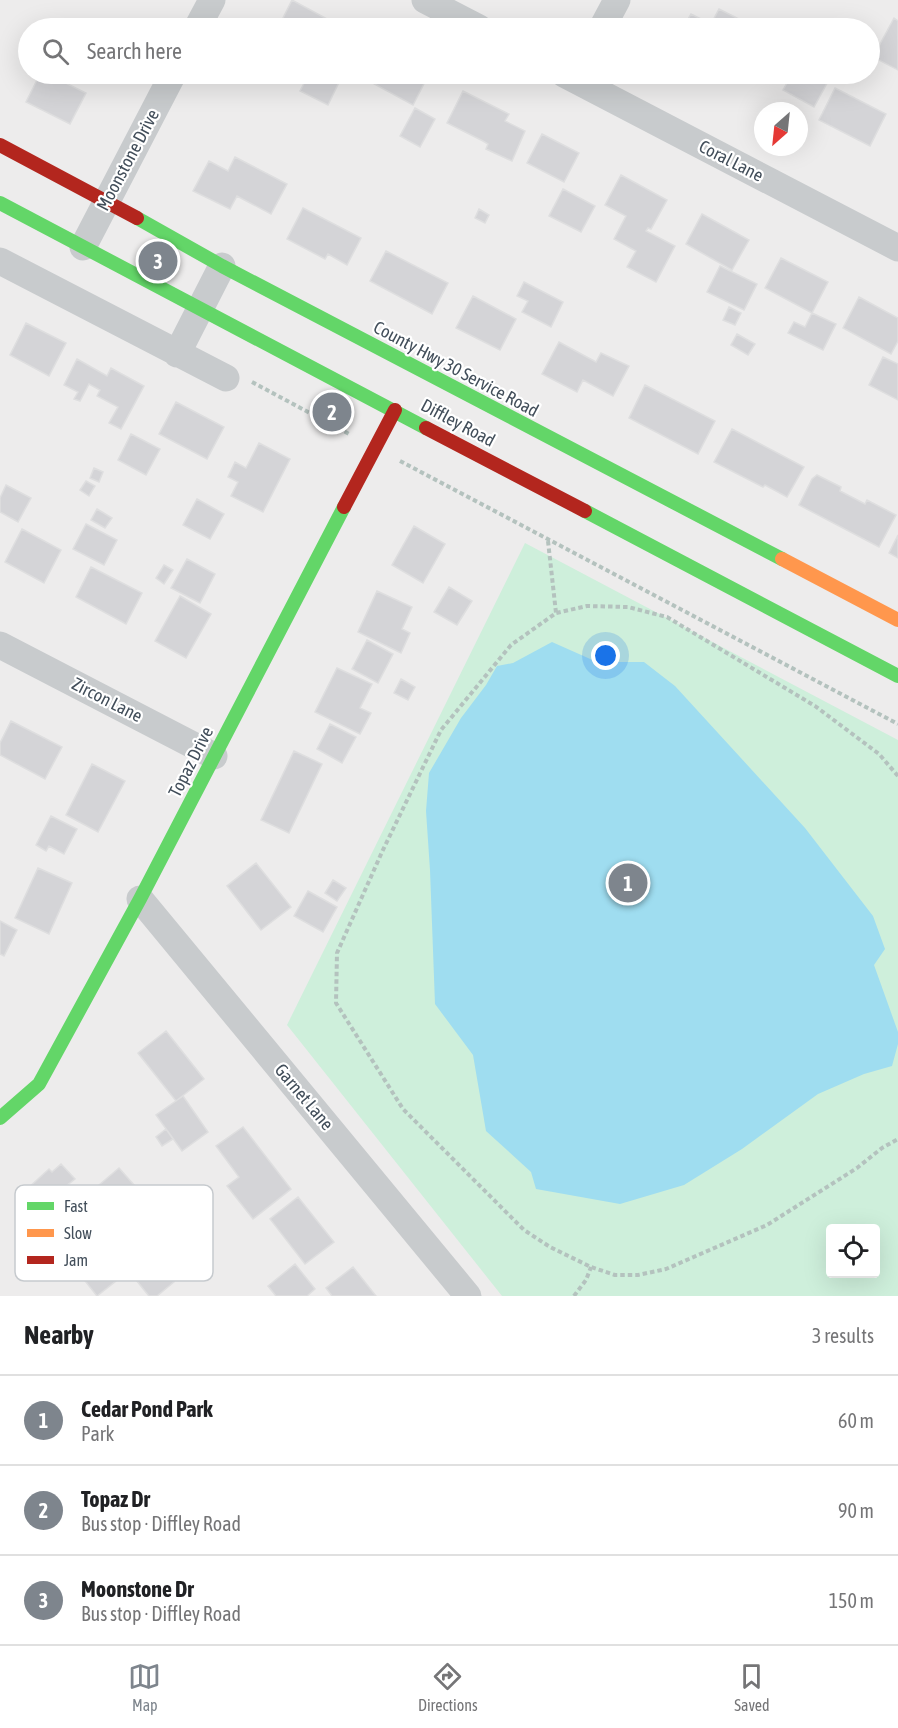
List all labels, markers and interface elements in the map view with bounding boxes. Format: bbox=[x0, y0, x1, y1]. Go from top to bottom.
search box bbox=[18, 18, 880, 84]
icon: search bbox=[39, 35, 72, 68]
text: Search here bbox=[87, 38, 182, 64]
north arrow bbox=[754, 102, 808, 156]
street label: Moonstone Drive bbox=[92, 105, 163, 214]
street label: Coral Lane bbox=[696, 135, 767, 186]
pin: 3 bbox=[138, 238, 178, 284]
street label: County Hwy 30 Service Road bbox=[370, 316, 542, 421]
pin: 2 bbox=[312, 390, 352, 434]
street label: Diffley Road bbox=[418, 394, 499, 451]
your location bbox=[591, 641, 620, 670]
street label: Zircon Lane bbox=[69, 673, 146, 726]
street label: Topaz Drive bbox=[164, 723, 217, 800]
pin: 1 bbox=[608, 860, 648, 906]
street label: Garnet Lane bbox=[271, 1059, 338, 1134]
legend bbox=[15, 1185, 213, 1281]
text: Fast bbox=[64, 1197, 88, 1215]
text: Slow bbox=[64, 1224, 92, 1242]
map controls bbox=[826, 1224, 880, 1278]
button: locate bbox=[826, 1224, 880, 1278]
text: Jam bbox=[64, 1251, 88, 1269]
text: Nearby bbox=[24, 1320, 94, 1350]
text: 3 results bbox=[812, 1324, 874, 1347]
text: Cedar Pond Park bbox=[81, 1396, 213, 1422]
text: 1 bbox=[39, 1409, 48, 1432]
text: 60 m bbox=[838, 1409, 874, 1432]
text: Park bbox=[81, 1422, 114, 1445]
text: Topaz Dr bbox=[81, 1486, 150, 1512]
text: 2 bbox=[39, 1499, 48, 1522]
text: 90 m bbox=[838, 1499, 874, 1522]
text: Bus stop · Diffley Road bbox=[81, 1512, 241, 1535]
text: Moonstone Dr bbox=[81, 1576, 194, 1602]
text: 3 bbox=[39, 1589, 48, 1612]
text: 150 m bbox=[829, 1589, 874, 1612]
text: Bus stop · Diffley Road bbox=[81, 1602, 241, 1625]
tab: Map bbox=[128, 1660, 161, 1714]
tab: Directions bbox=[418, 1660, 478, 1714]
tab: Saved bbox=[734, 1660, 770, 1714]

